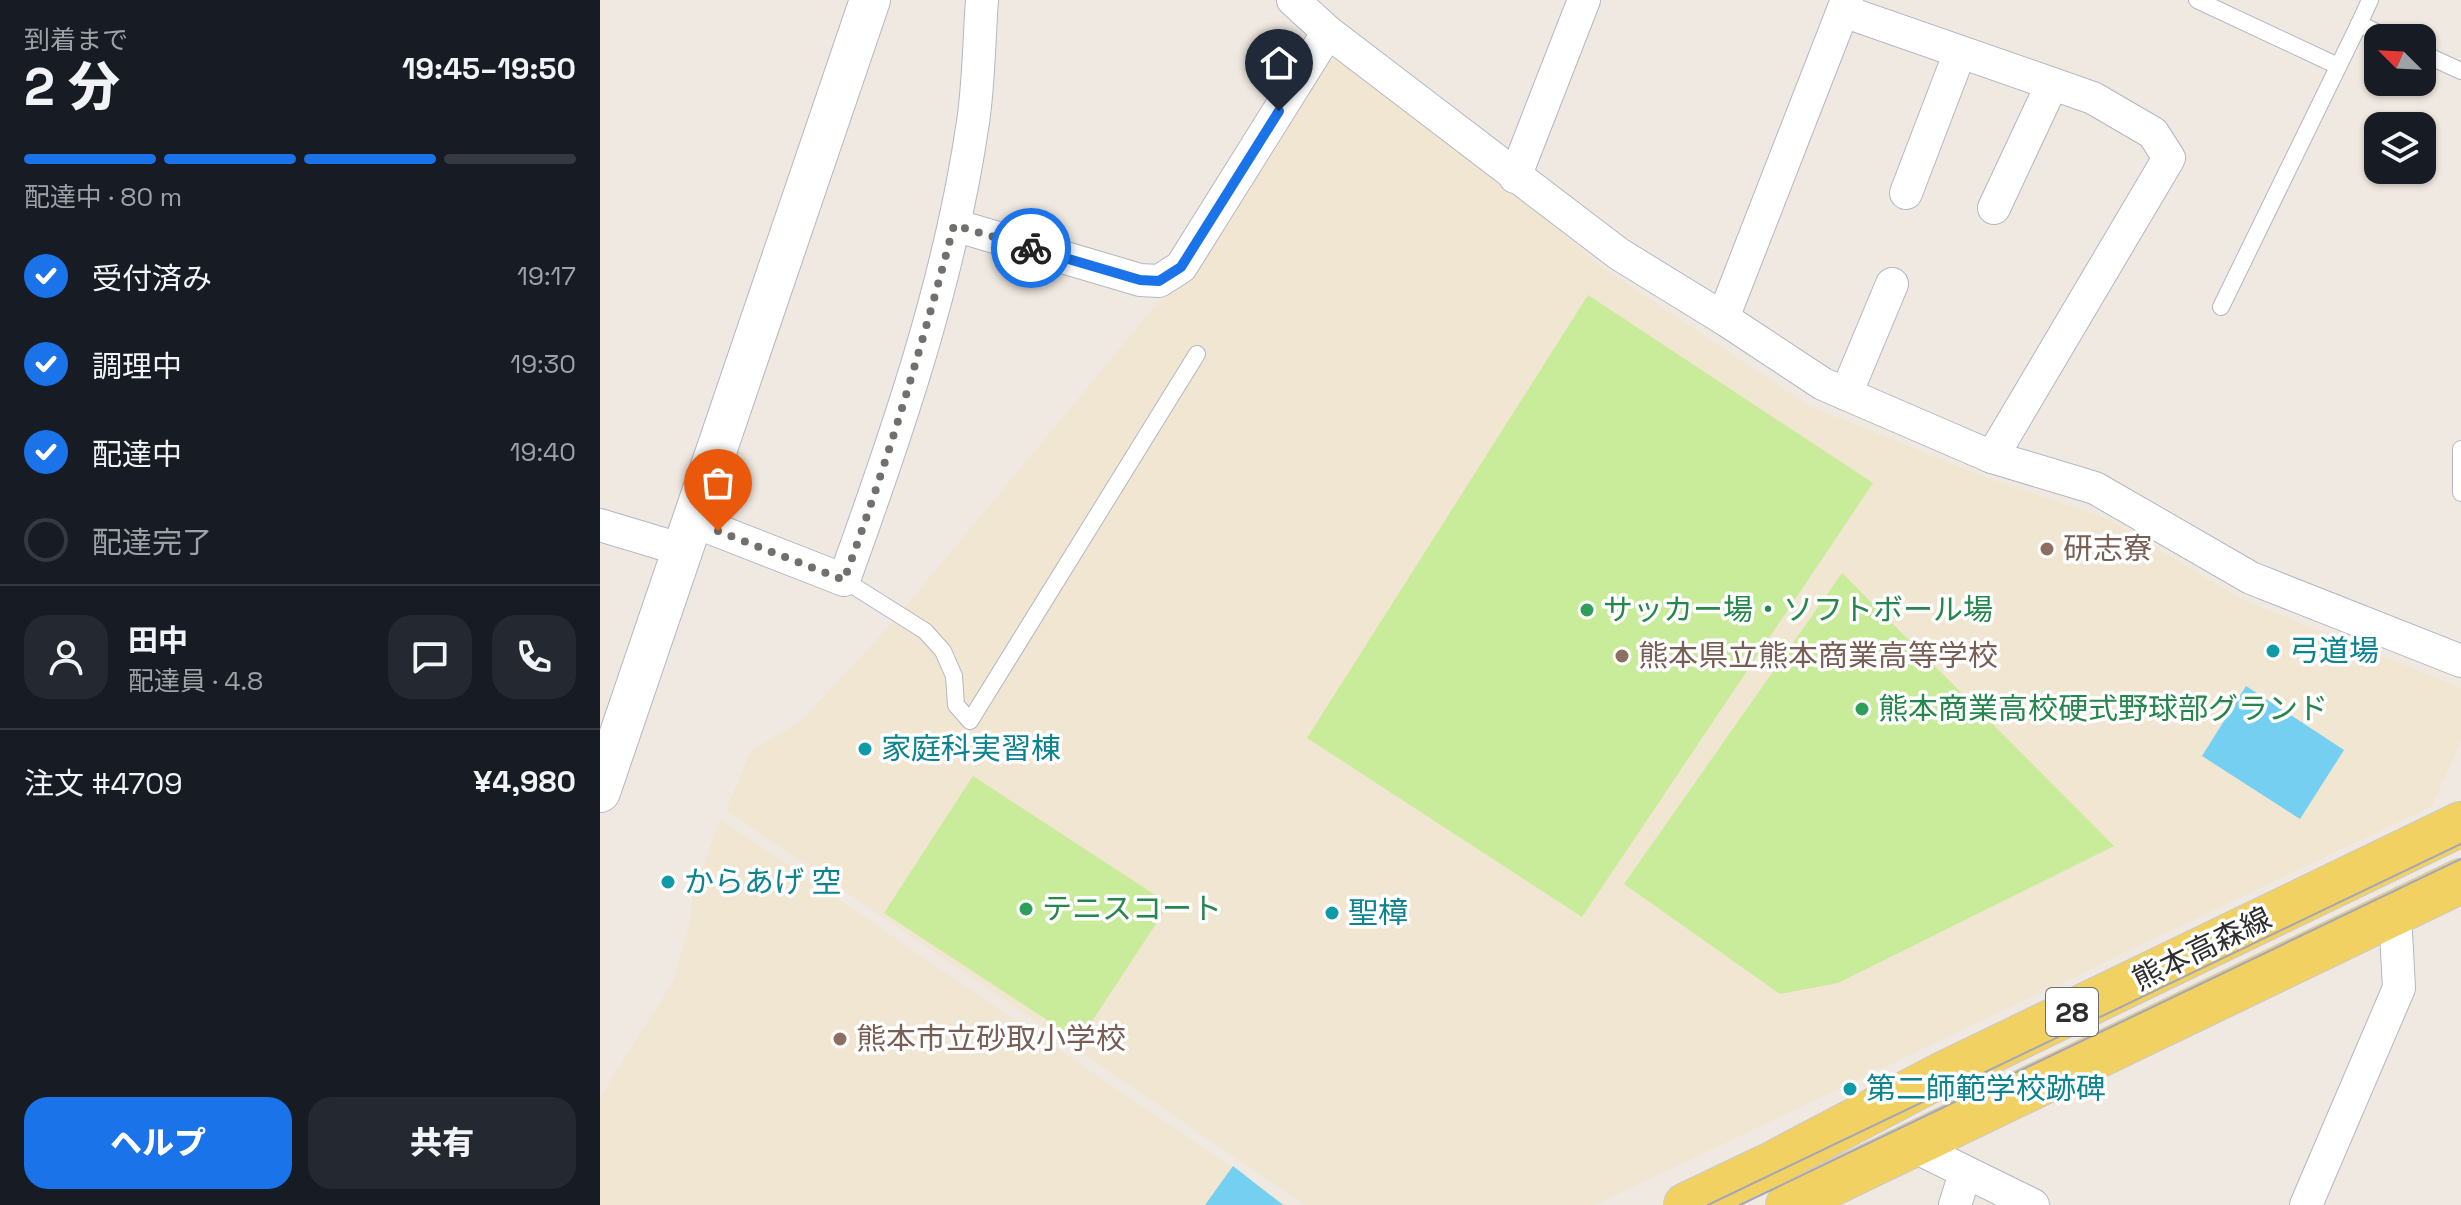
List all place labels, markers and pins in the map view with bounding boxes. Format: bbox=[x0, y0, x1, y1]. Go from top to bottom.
pin bbox=[1245, 29, 1313, 111]
pin bbox=[684, 449, 752, 531]
place label: 研志寮 bbox=[2063, 529, 2153, 568]
marker: 研志寮 bbox=[2038, 540, 2056, 558]
place label: サッカー場・ソフトボール場 bbox=[1603, 590, 1993, 629]
marker: サッカー場・ソフトボール場 bbox=[1578, 601, 1596, 619]
place label: 弓道場 bbox=[2289, 631, 2379, 670]
place label: 熊本県立熊本商業高等学校 bbox=[1638, 636, 1998, 675]
marker: 弓道場 bbox=[2264, 642, 2282, 660]
marker: 熊本県立熊本商業高等学校 bbox=[1613, 647, 1631, 665]
place label: 熊本商業高校硬式野球部グランド bbox=[1878, 689, 2328, 728]
marker: 熊本商業高校硬式野球部グランド bbox=[1853, 700, 1871, 718]
place label: 家庭科実習棟 bbox=[881, 729, 1061, 768]
marker: 家庭科実習棟 bbox=[856, 740, 874, 758]
place label: からあげ 空 bbox=[684, 862, 842, 901]
marker: からあげ 空 bbox=[659, 873, 677, 891]
place label: テニスコート bbox=[1042, 889, 1222, 928]
place label: 聖樟 bbox=[1348, 893, 1408, 932]
marker: テニスコート bbox=[1017, 900, 1035, 918]
marker: 聖樟 bbox=[1323, 904, 1341, 922]
place label: 熊本市立砂取小学校 bbox=[856, 1019, 1126, 1058]
marker: 熊本市立砂取小学校 bbox=[831, 1030, 849, 1048]
place label: 第二師範学校跡碑 bbox=[1866, 1069, 2106, 1108]
marker: 第二師範学校跡碑 bbox=[1841, 1080, 1859, 1098]

